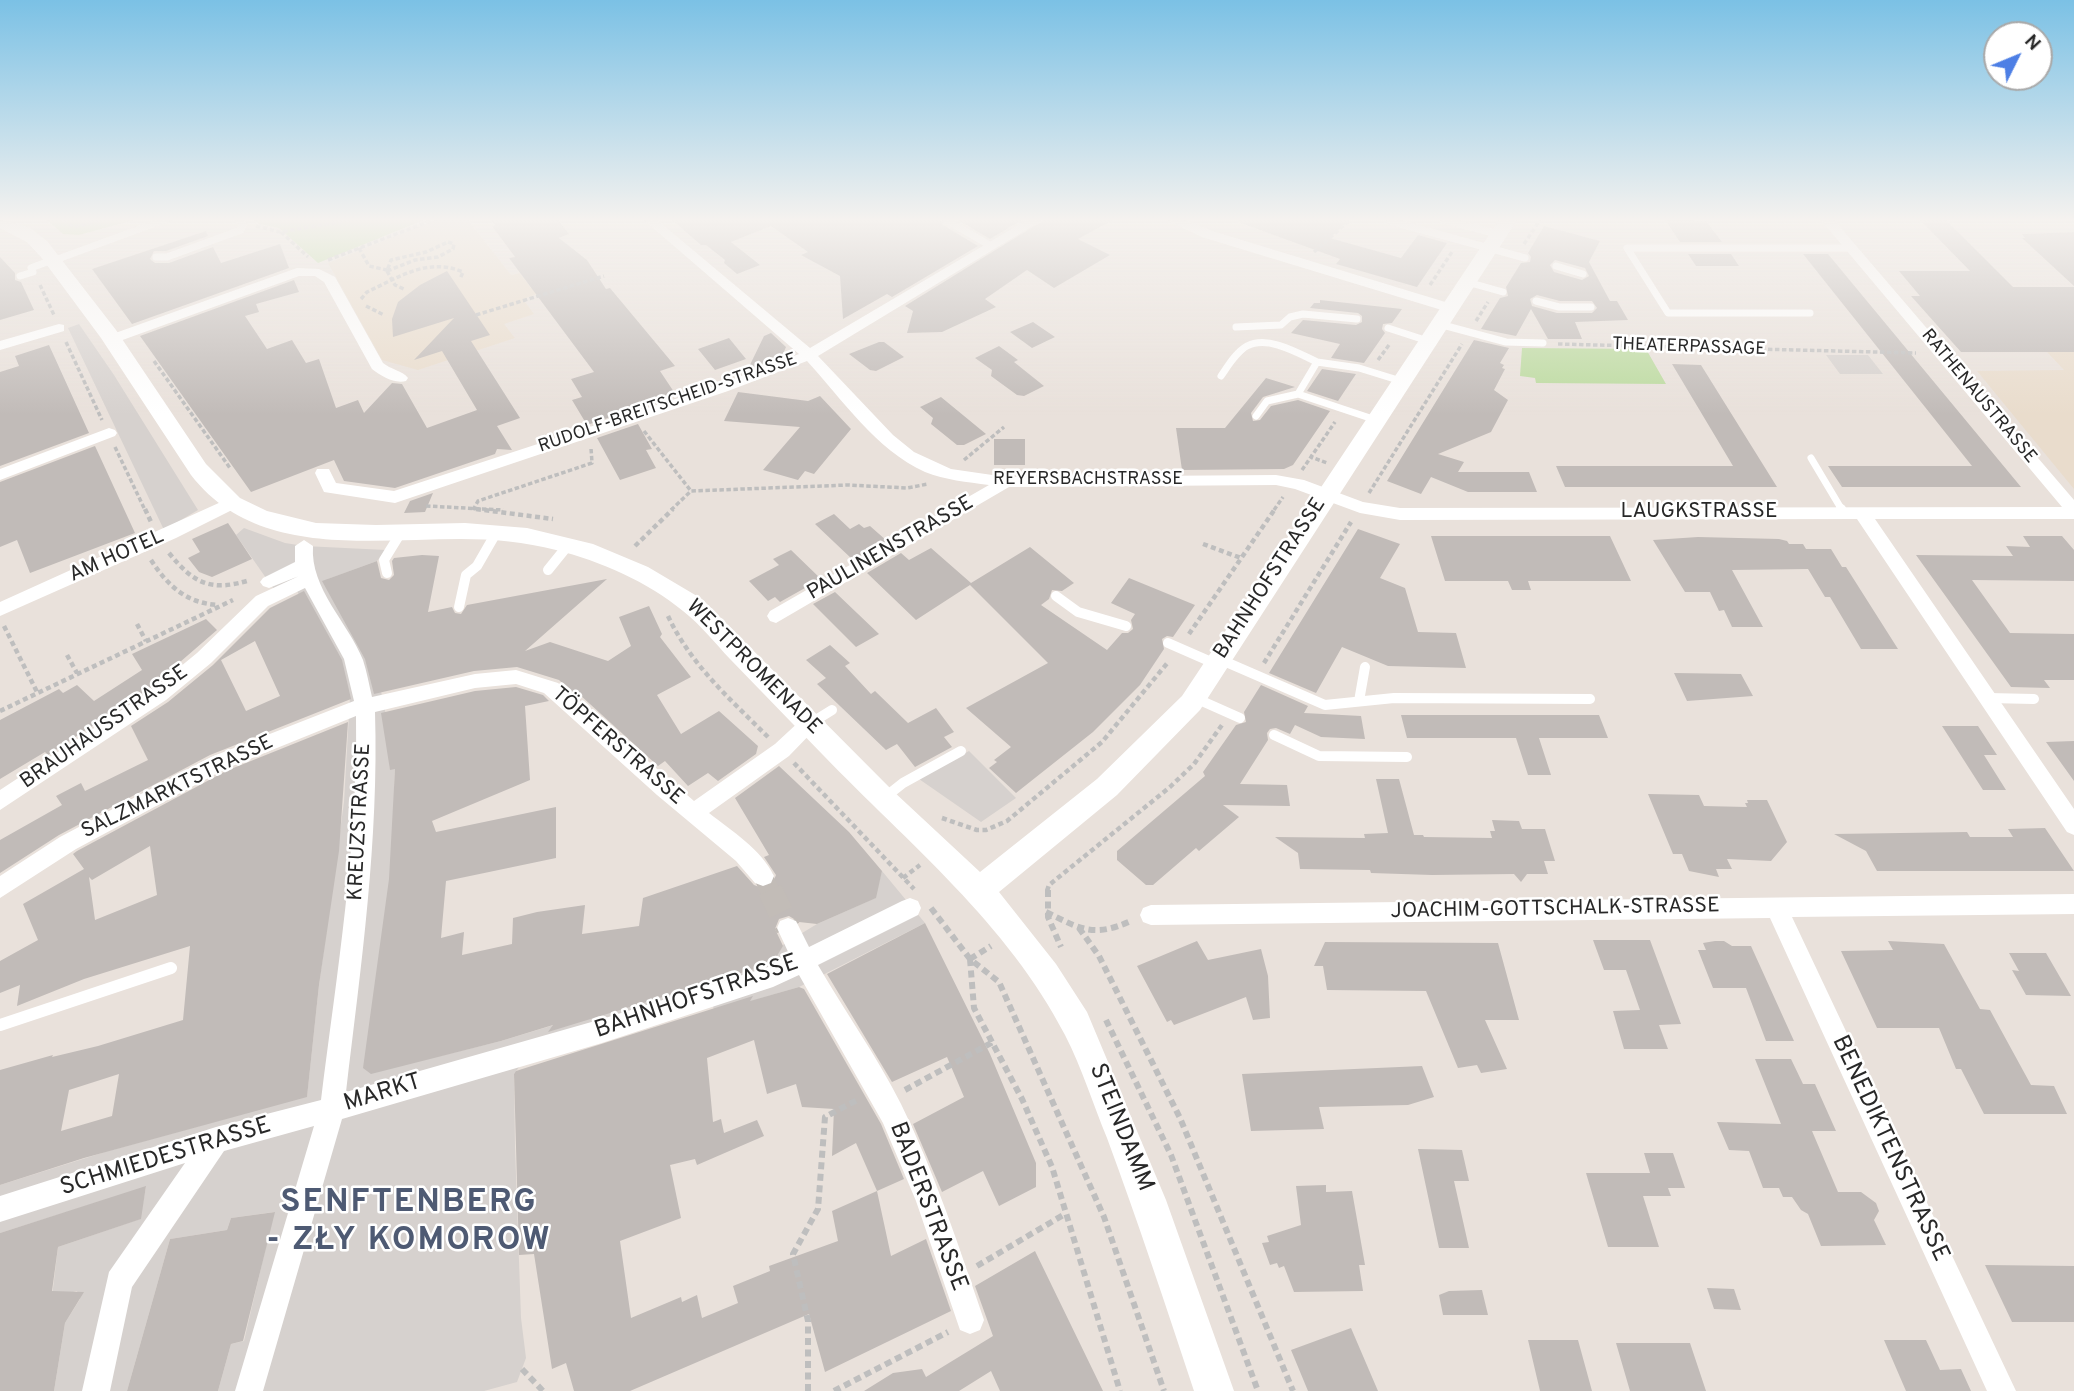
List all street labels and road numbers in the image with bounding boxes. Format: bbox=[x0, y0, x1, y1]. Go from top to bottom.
street label: RATHENAUSTRASSE bbox=[1916, 326, 2040, 468]
street label: THEATERPASSAGE bbox=[1612, 335, 1766, 361]
street label: RUDOLF-BREITSCHEID-STRASSE bbox=[536, 349, 800, 459]
street label: REYERSBACHSTRASSE bbox=[993, 469, 1183, 491]
street label: PAULINENSTRASSE bbox=[803, 491, 979, 607]
street label: BAHNHOFSTRASSE bbox=[1210, 494, 1332, 664]
street label: LAUGKSTRASSE bbox=[1620, 500, 1778, 526]
street label: AM HOTEL bbox=[66, 525, 168, 589]
street label: WESTPROMENADE bbox=[680, 595, 826, 741]
street label: BRAUHAUSSTRASSE bbox=[16, 661, 194, 795]
street label: TÖPFERSTRASSE bbox=[546, 683, 688, 811]
street label: SALZMARKTSTRASSE bbox=[78, 731, 278, 845]
street label: KREUZSTRASSE bbox=[344, 743, 378, 901]
street label: JOACHIM-GOTTSCHALK-STRASSE bbox=[1390, 895, 1720, 925]
street label: BAHNHOFSTRASSE bbox=[591, 950, 803, 1046]
street label: BENEDIKTENSTRASSE bbox=[1824, 1031, 1954, 1267]
street label: STEINDAMM bbox=[1081, 1060, 1159, 1196]
street label: MARKT bbox=[341, 1069, 425, 1119]
street label: SCHMIEDESTRASSE bbox=[57, 1112, 275, 1204]
street label: BADERSTRASSE bbox=[881, 1118, 973, 1296]

